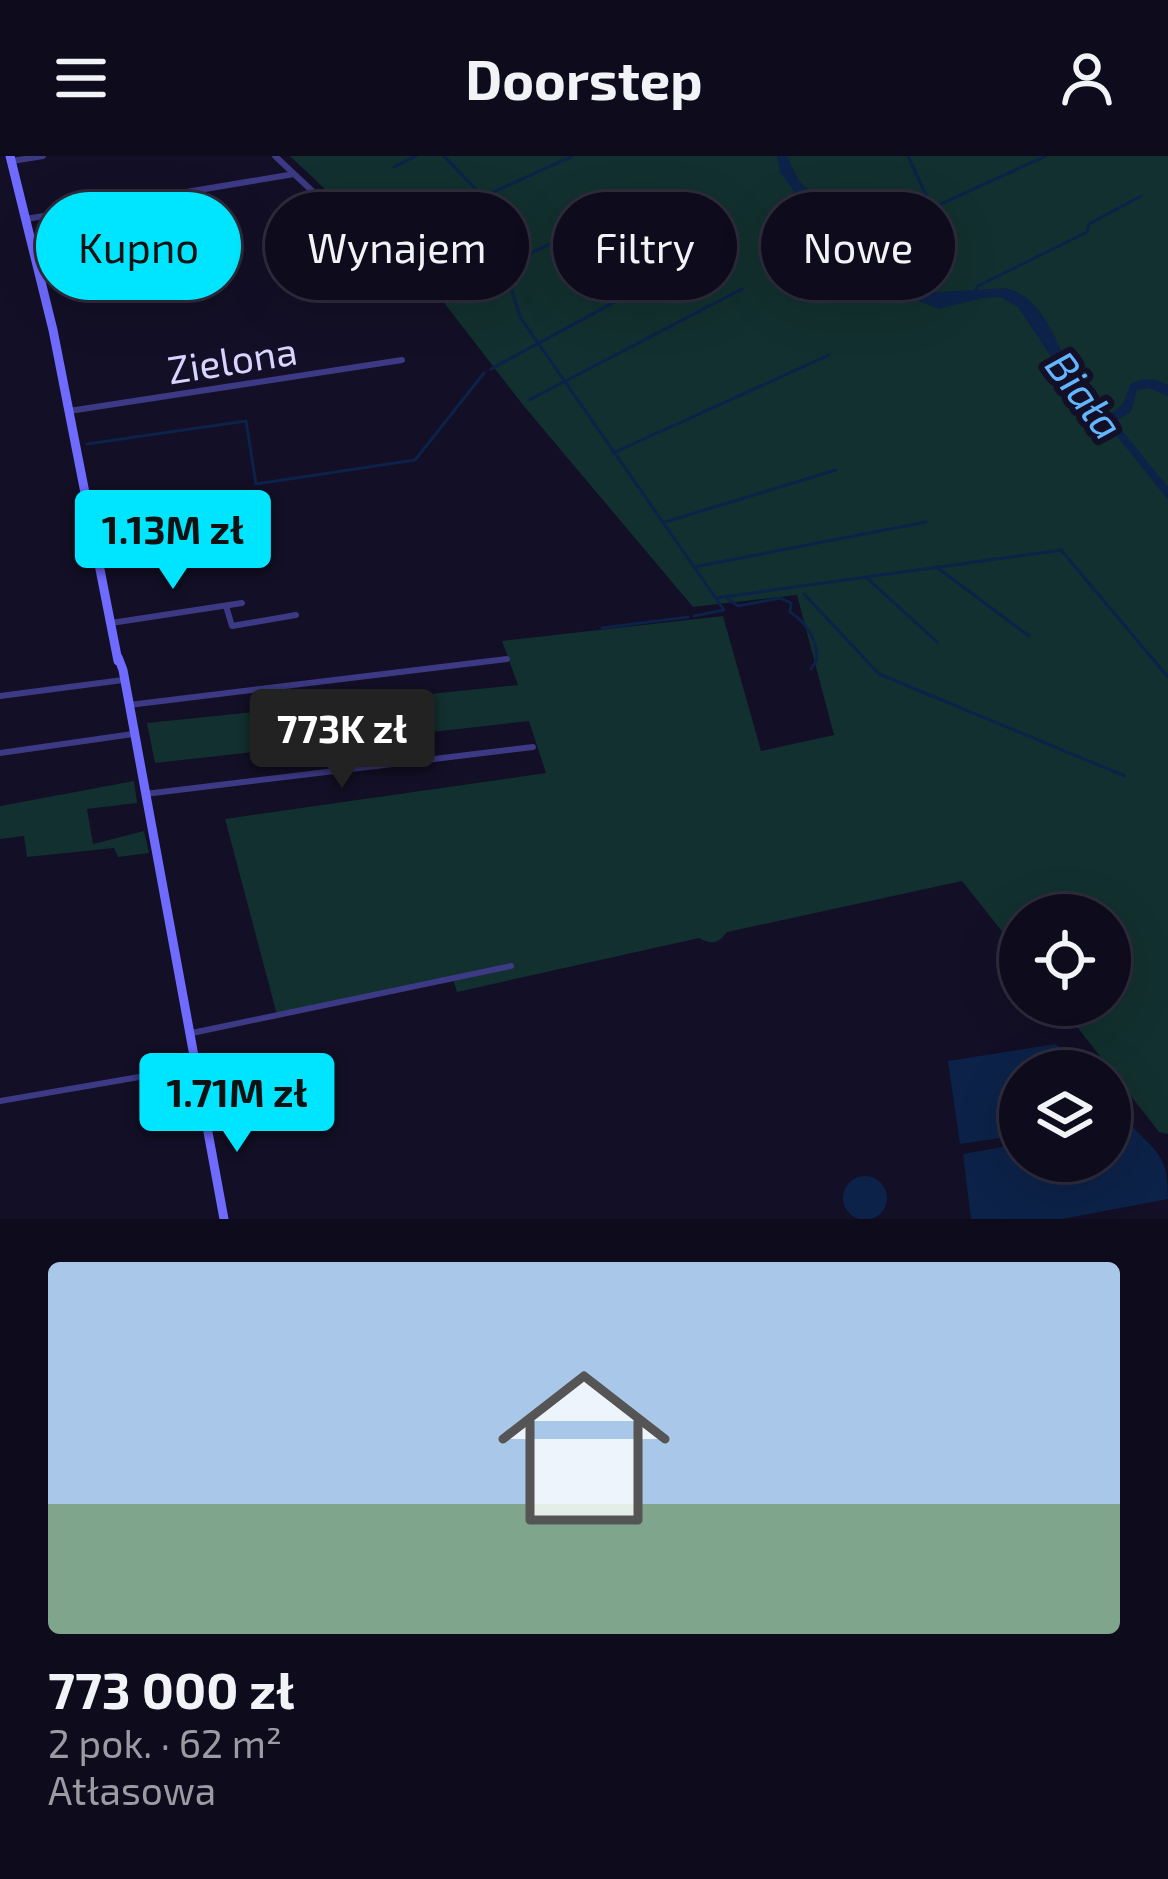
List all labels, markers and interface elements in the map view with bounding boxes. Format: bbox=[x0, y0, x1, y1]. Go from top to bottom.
icon: menu bbox=[48, 45, 114, 111]
icon: person bbox=[1054, 45, 1120, 111]
text: Doorstep bbox=[465, 46, 703, 111]
chip: Kupno bbox=[36, 192, 241, 300]
chip: Wynajem bbox=[265, 192, 529, 300]
chip: Filtry bbox=[553, 192, 737, 300]
chip: Nowe bbox=[761, 192, 955, 300]
street label: Zielona bbox=[164, 326, 300, 392]
water label: Biała bbox=[1037, 340, 1135, 448]
pin: 1.13M zł bbox=[49, 490, 297, 592]
text: 1.13M zł bbox=[102, 505, 244, 552]
pin: 773K zł bbox=[231, 689, 453, 791]
text: 773K zł bbox=[277, 704, 407, 751]
map controls bbox=[999, 894, 1131, 1182]
button: locate bbox=[999, 894, 1131, 1026]
button: layers bbox=[999, 1050, 1131, 1182]
pin: 1.71M zł bbox=[113, 1053, 361, 1155]
text: 1.71M zł bbox=[166, 1068, 308, 1115]
icon: home bbox=[476, 1340, 692, 1556]
text: 773 000 zł bbox=[48, 1658, 294, 1719]
text: 2 pok. · 62 m² bbox=[48, 1719, 282, 1766]
text: Atłasowa bbox=[48, 1766, 216, 1813]

